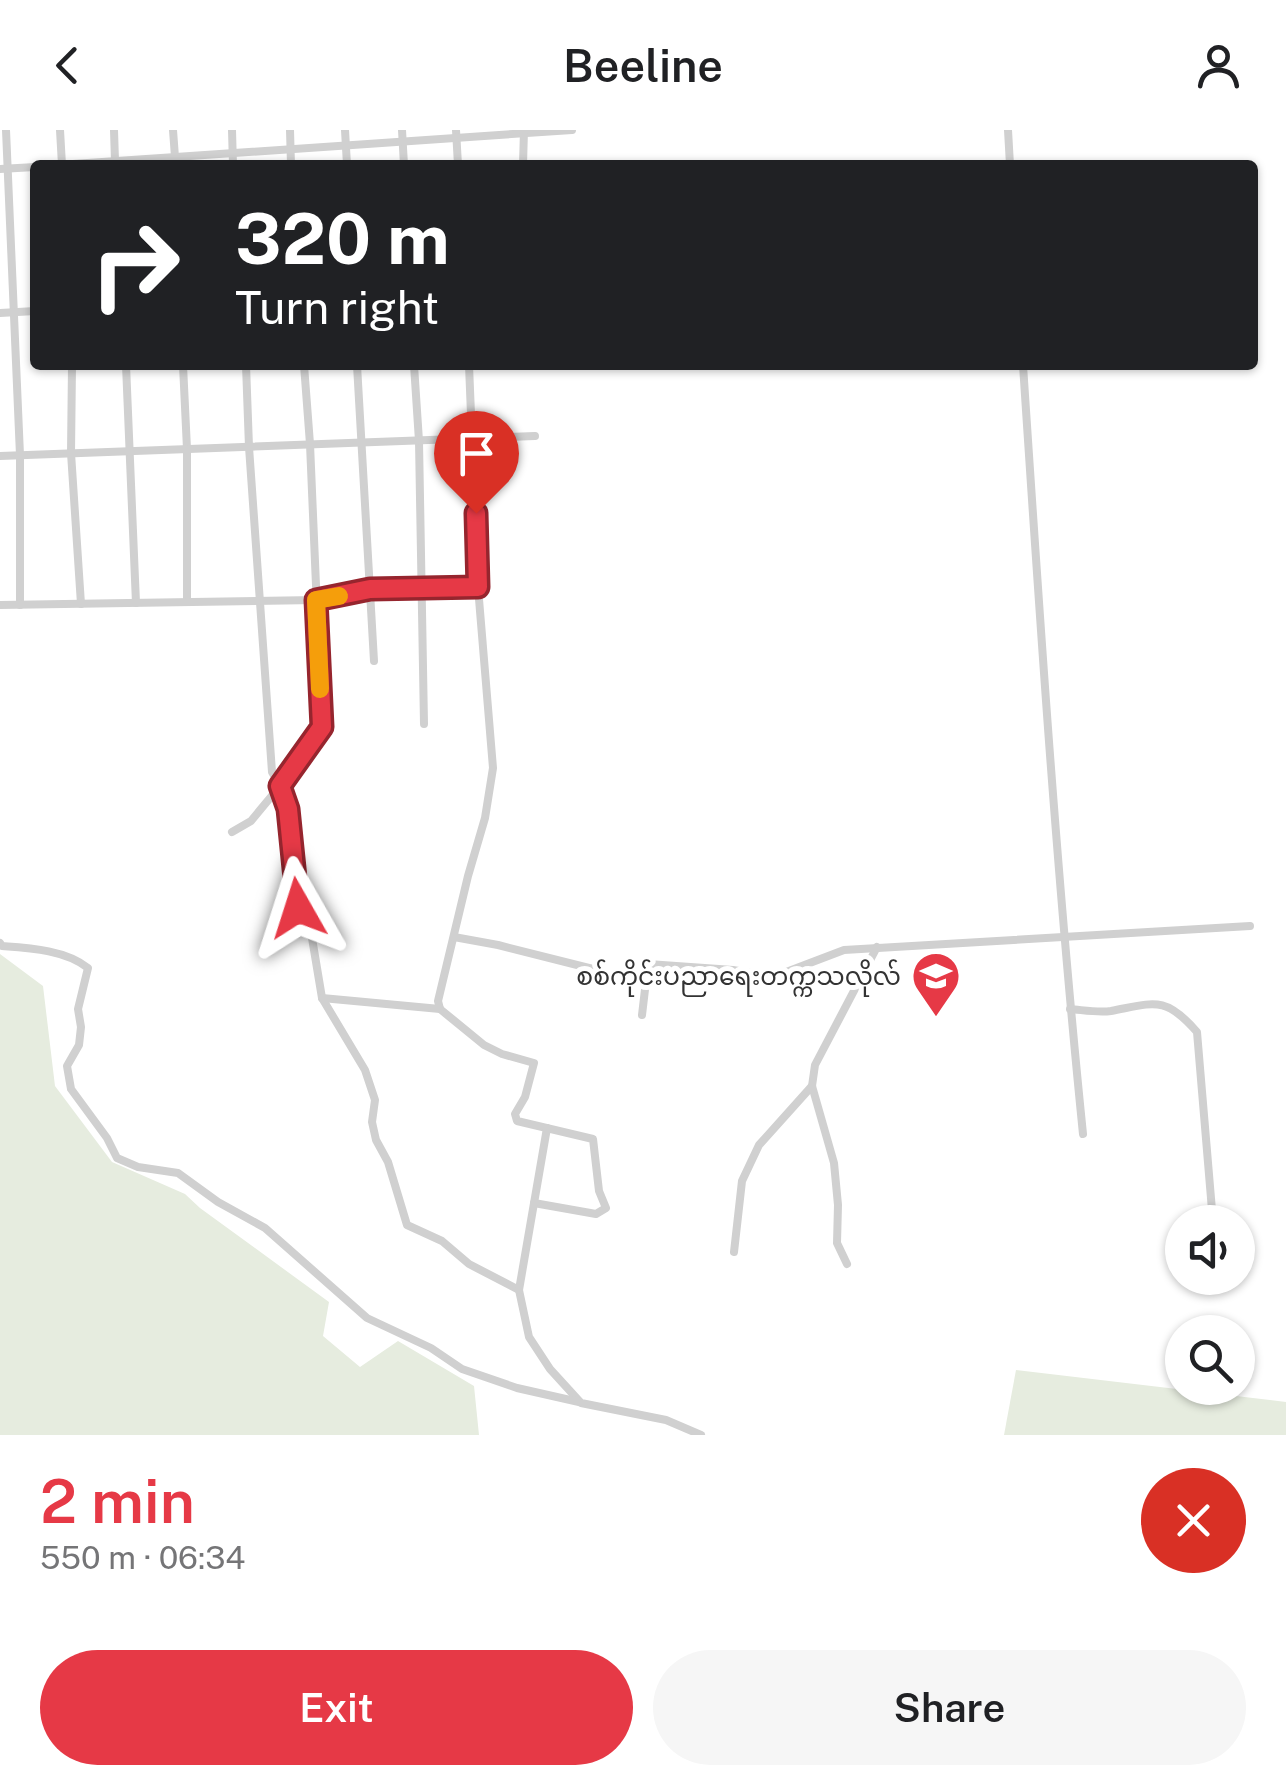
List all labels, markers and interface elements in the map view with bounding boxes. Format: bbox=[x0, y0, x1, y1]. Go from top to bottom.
icon: back bbox=[40, 38, 95, 93]
icon: person bbox=[1191, 38, 1246, 93]
text: Beeline bbox=[563, 39, 723, 92]
text: 320 m bbox=[235, 197, 450, 280]
icon: right bbox=[70, 200, 200, 330]
text: Turn right bbox=[235, 281, 439, 334]
pin bbox=[434, 411, 519, 514]
icon: arrive bbox=[449, 426, 504, 481]
position arrow bbox=[246, 856, 350, 960]
school or university icon: စစ်ကိုင်းပညာရေးတက္ကသလိုလ် bbox=[910, 950, 962, 1018]
place label: စစ်ကိုင်းပညာရေးတက္ကသလိုလ် bbox=[576, 959, 901, 997]
map controls bbox=[1165, 1205, 1255, 1405]
button: sound bbox=[1165, 1205, 1255, 1295]
button: search bbox=[1165, 1315, 1255, 1405]
text: 2 min bbox=[40, 1466, 195, 1537]
button: close bbox=[1141, 1468, 1246, 1573]
text: 550 m · 06:34 bbox=[40, 1539, 245, 1576]
button: Exit bbox=[40, 1650, 633, 1765]
button: Share bbox=[653, 1650, 1246, 1765]

